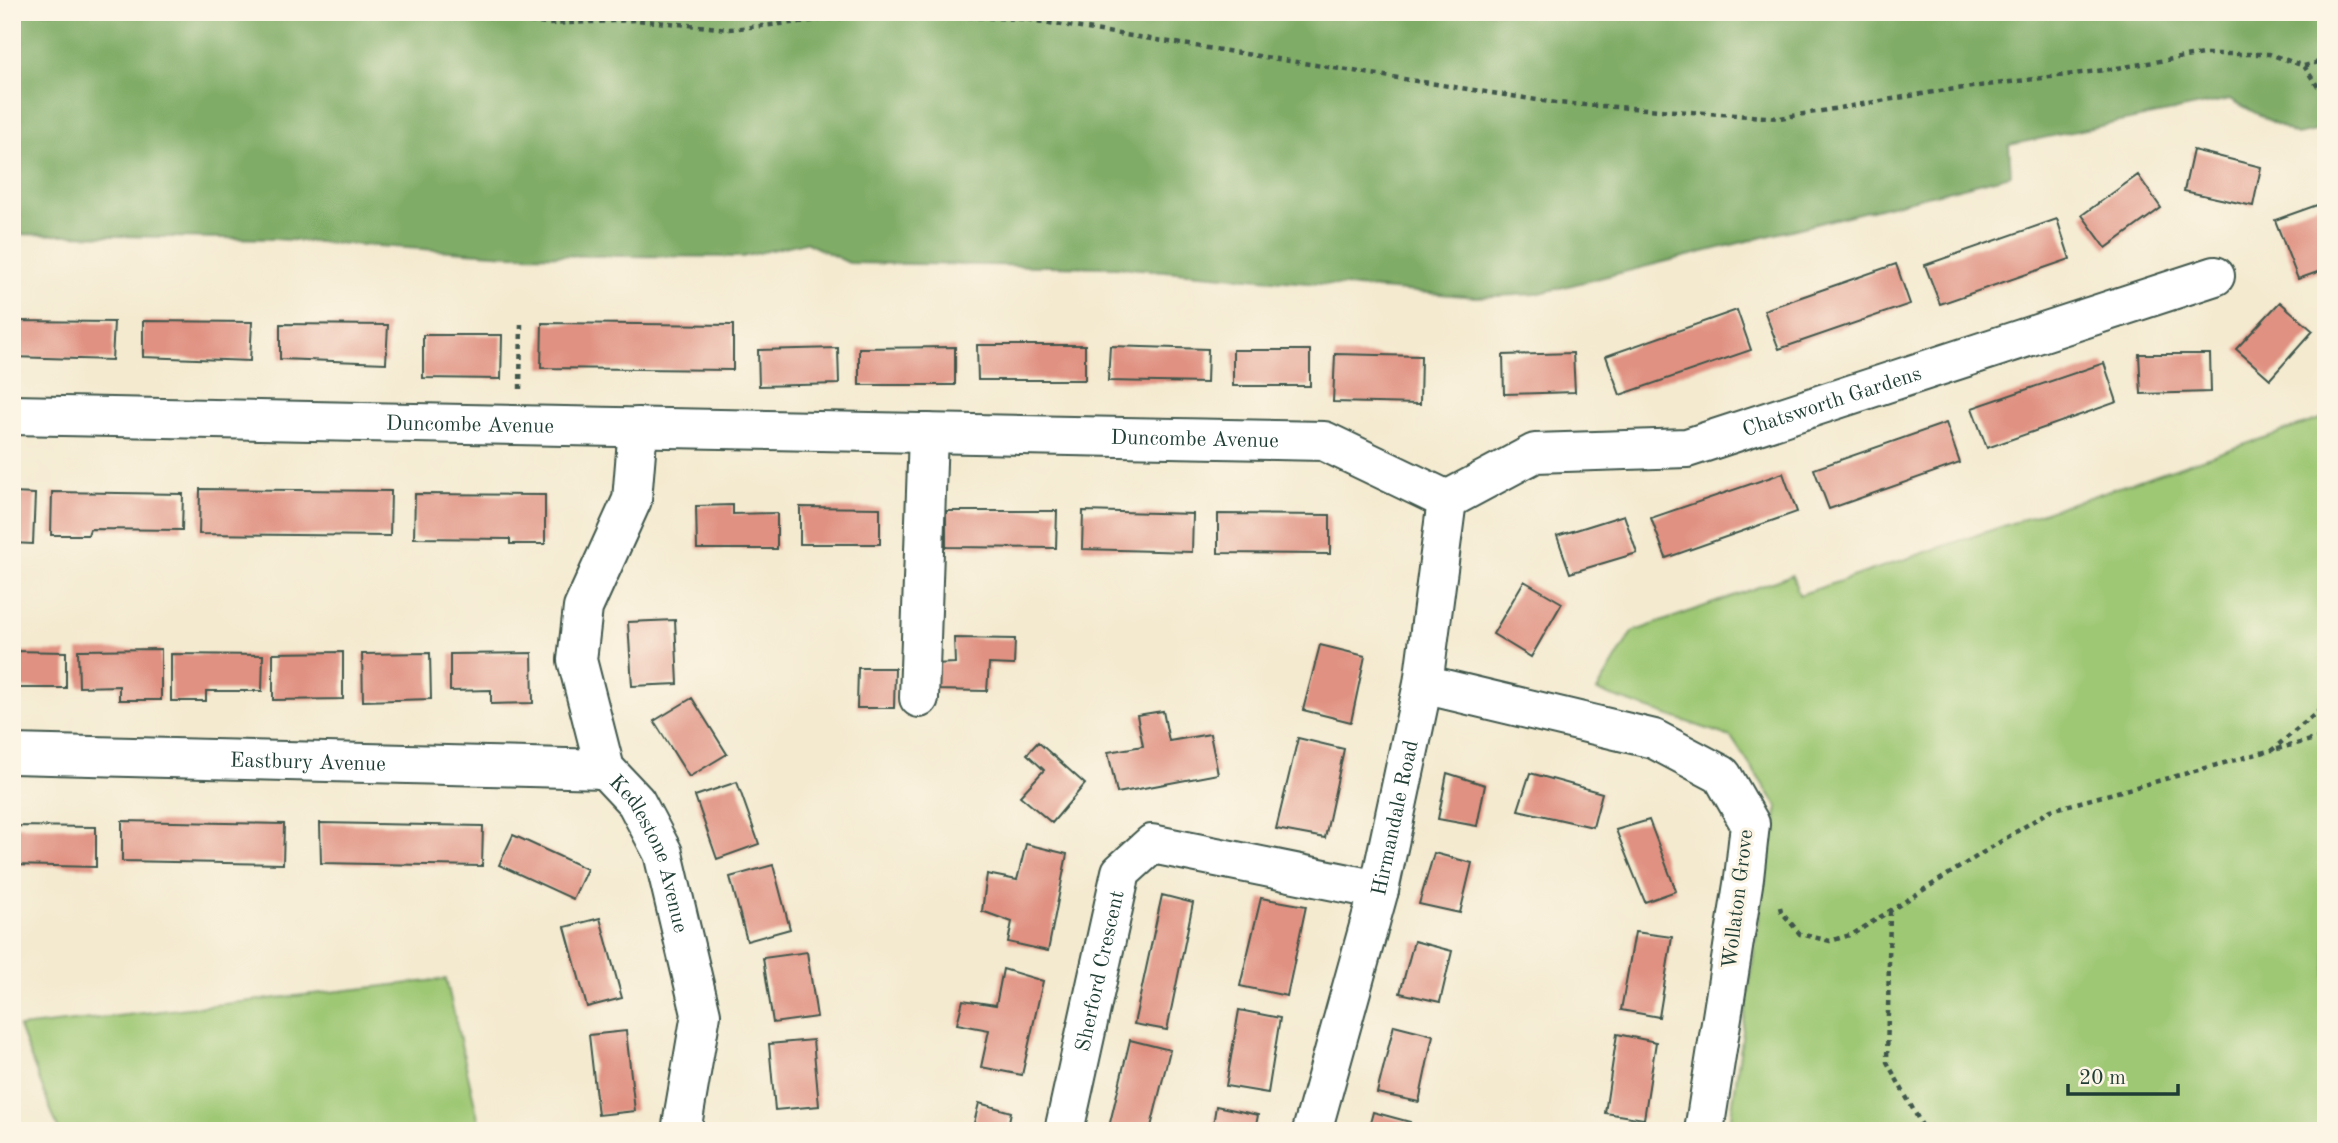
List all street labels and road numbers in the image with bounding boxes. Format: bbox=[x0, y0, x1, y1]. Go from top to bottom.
street label: Chatsworth Gardens bbox=[1740, 363, 1924, 441]
street label: Duncombe Avenue bbox=[386, 413, 554, 438]
street label: Duncombe Avenue bbox=[1110, 428, 1279, 452]
street label: Hirmandale Road bbox=[1369, 738, 1423, 898]
street label: Eastbury Avenue bbox=[230, 751, 386, 775]
street label: Kedlestone Avenue bbox=[605, 772, 690, 935]
street label: Wollaton Grove bbox=[1720, 828, 1757, 970]
street label: Sherford Crescent bbox=[1073, 889, 1129, 1054]

